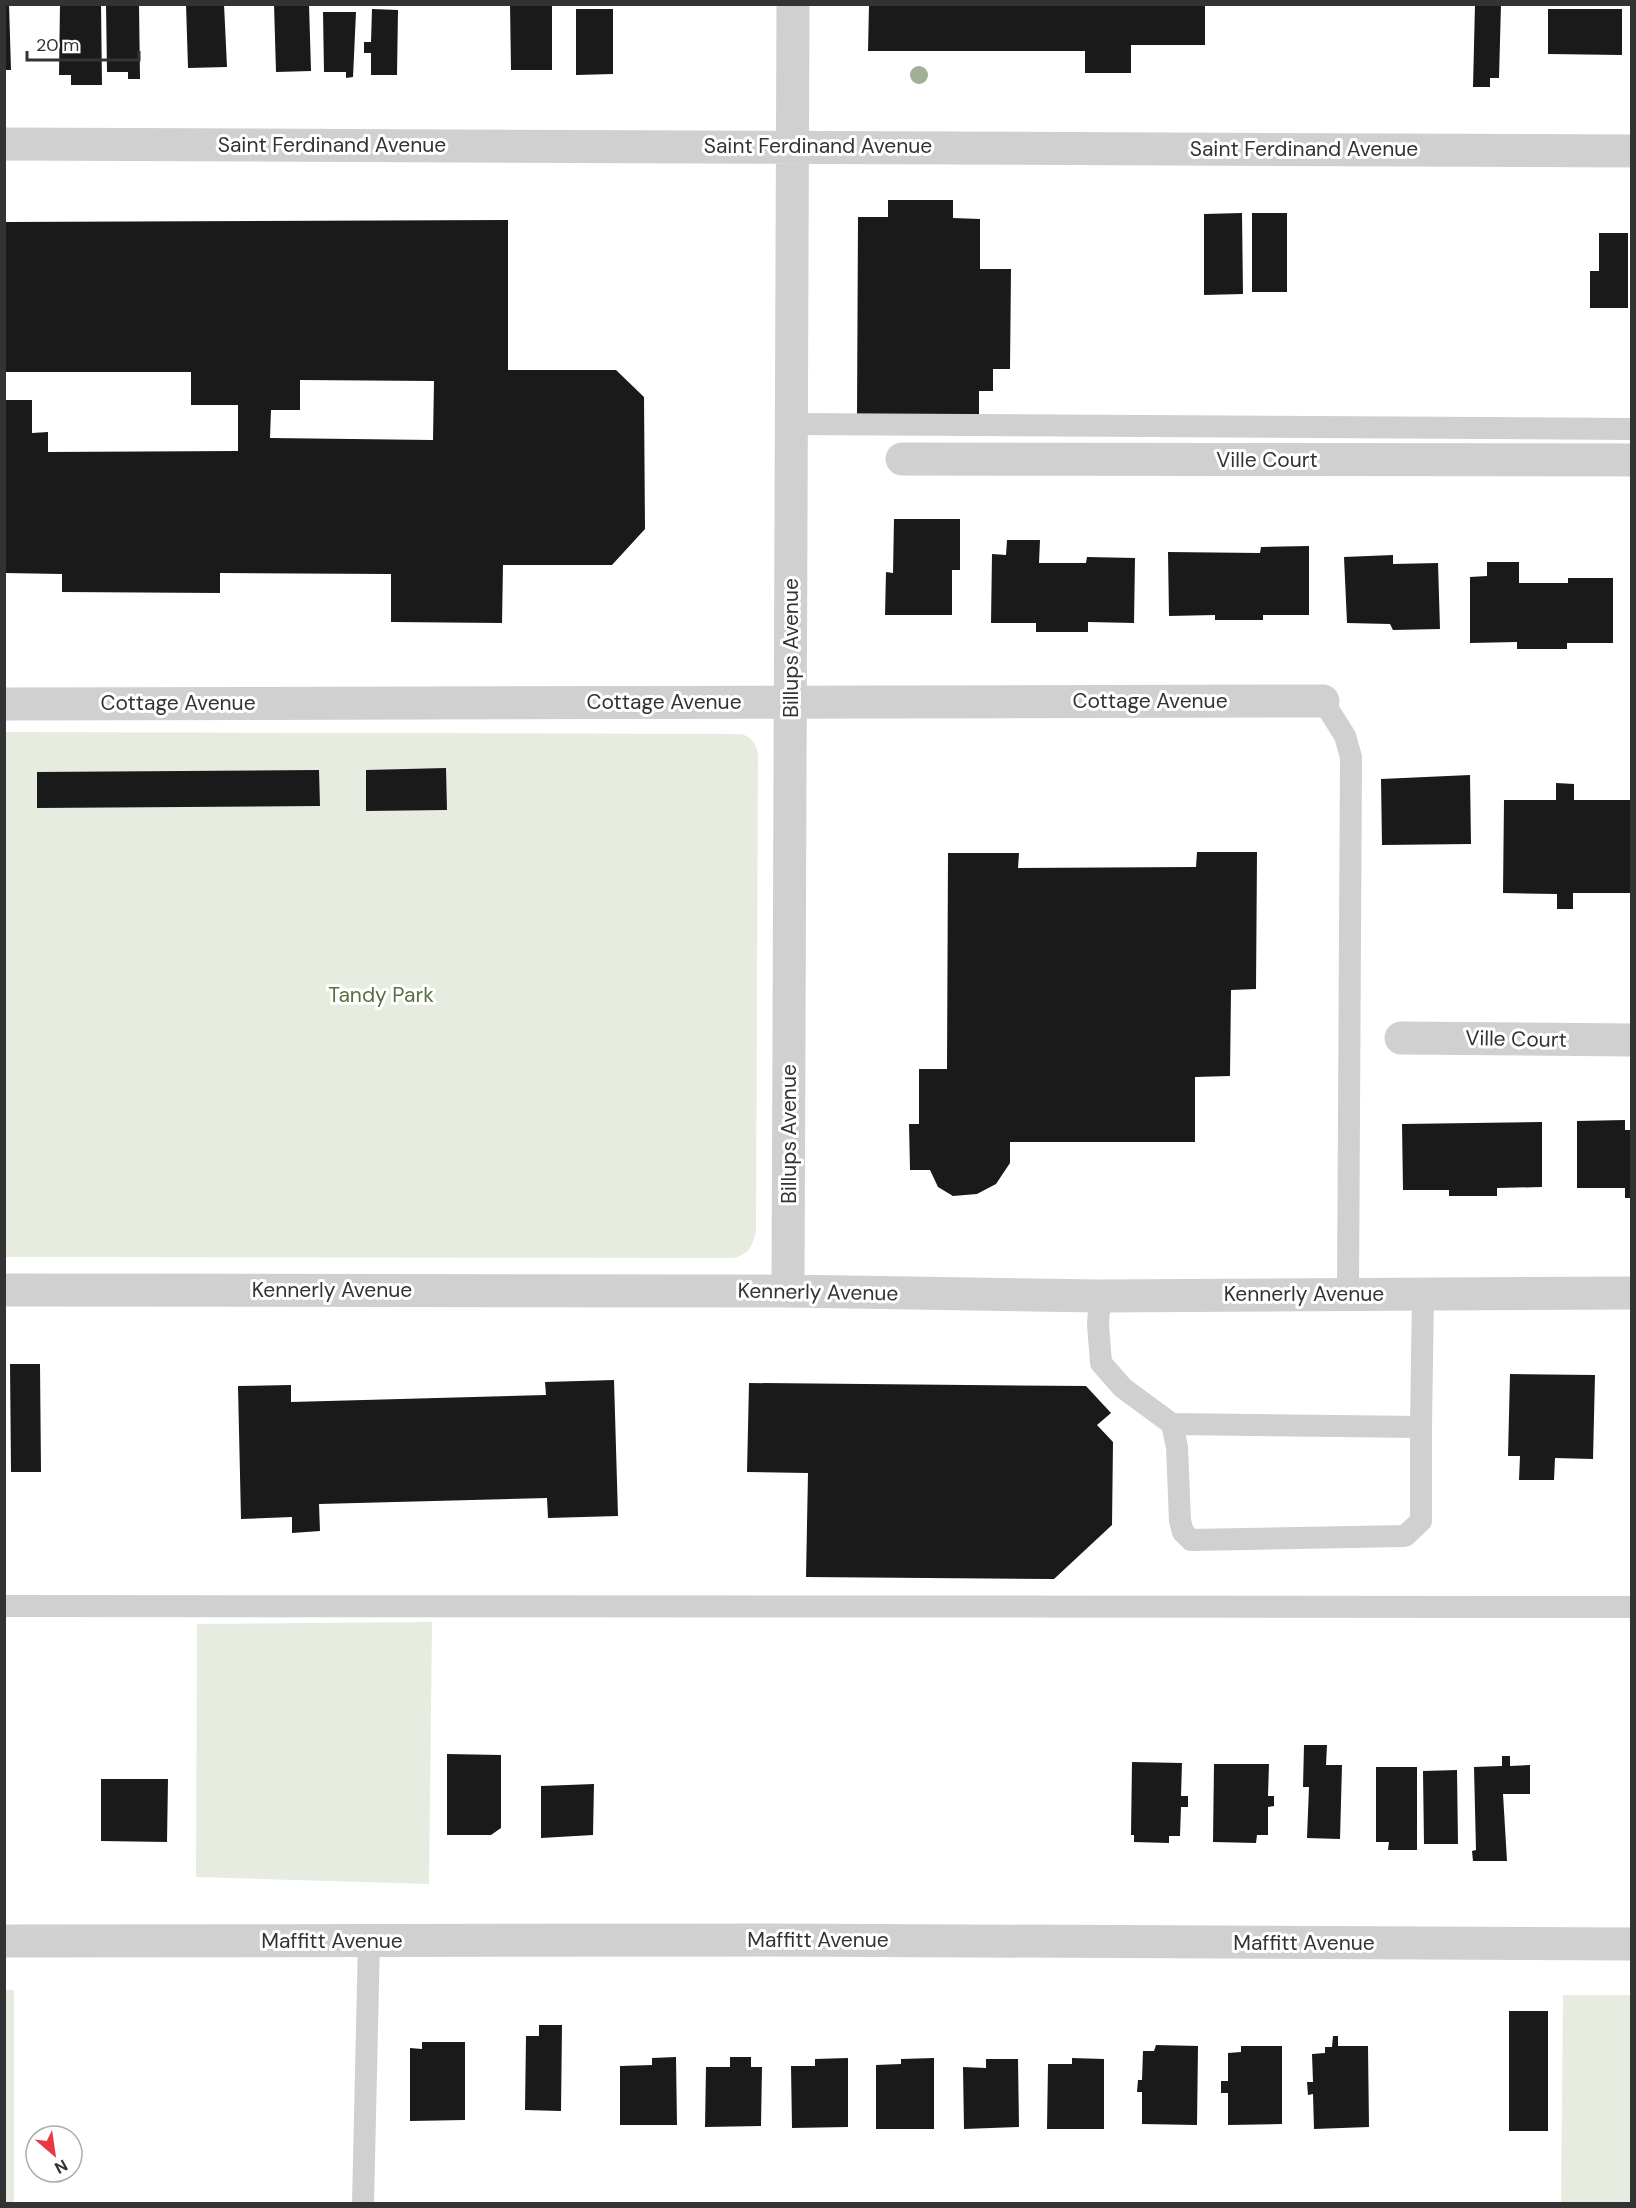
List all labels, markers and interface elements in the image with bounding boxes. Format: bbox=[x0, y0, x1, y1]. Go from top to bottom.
scale bar bbox=[27, 24, 140, 62]
text: 20 m bbox=[36, 33, 79, 57]
street label: Saint Ferdinand Avenue bbox=[218, 131, 446, 159]
street label: Saint Ferdinand Avenue bbox=[704, 132, 932, 160]
street label: Saint Ferdinand Avenue bbox=[1190, 135, 1418, 163]
street label: Ville Court bbox=[1216, 446, 1318, 474]
street label: Billups Avenue bbox=[777, 578, 805, 718]
street label: Cottage Avenue bbox=[1072, 687, 1228, 715]
street label: Cottage Avenue bbox=[586, 688, 742, 716]
street label: Cottage Avenue bbox=[100, 689, 256, 717]
park label: Tandy Park bbox=[328, 981, 434, 1009]
street label: Ville Court bbox=[1465, 1024, 1567, 1054]
street label: Billups Avenue bbox=[775, 1064, 803, 1204]
street label: Kennerly Avenue bbox=[252, 1276, 412, 1304]
street label: Kennerly Avenue bbox=[737, 1277, 899, 1307]
street label: Kennerly Avenue bbox=[1224, 1280, 1384, 1308]
street label: Maffitt Avenue bbox=[747, 1926, 889, 1954]
street label: Maffitt Avenue bbox=[261, 1927, 403, 1955]
street label: Maffitt Avenue bbox=[1233, 1929, 1375, 1957]
north arrow bbox=[24, 2124, 84, 2184]
text: N bbox=[51, 2155, 71, 2179]

